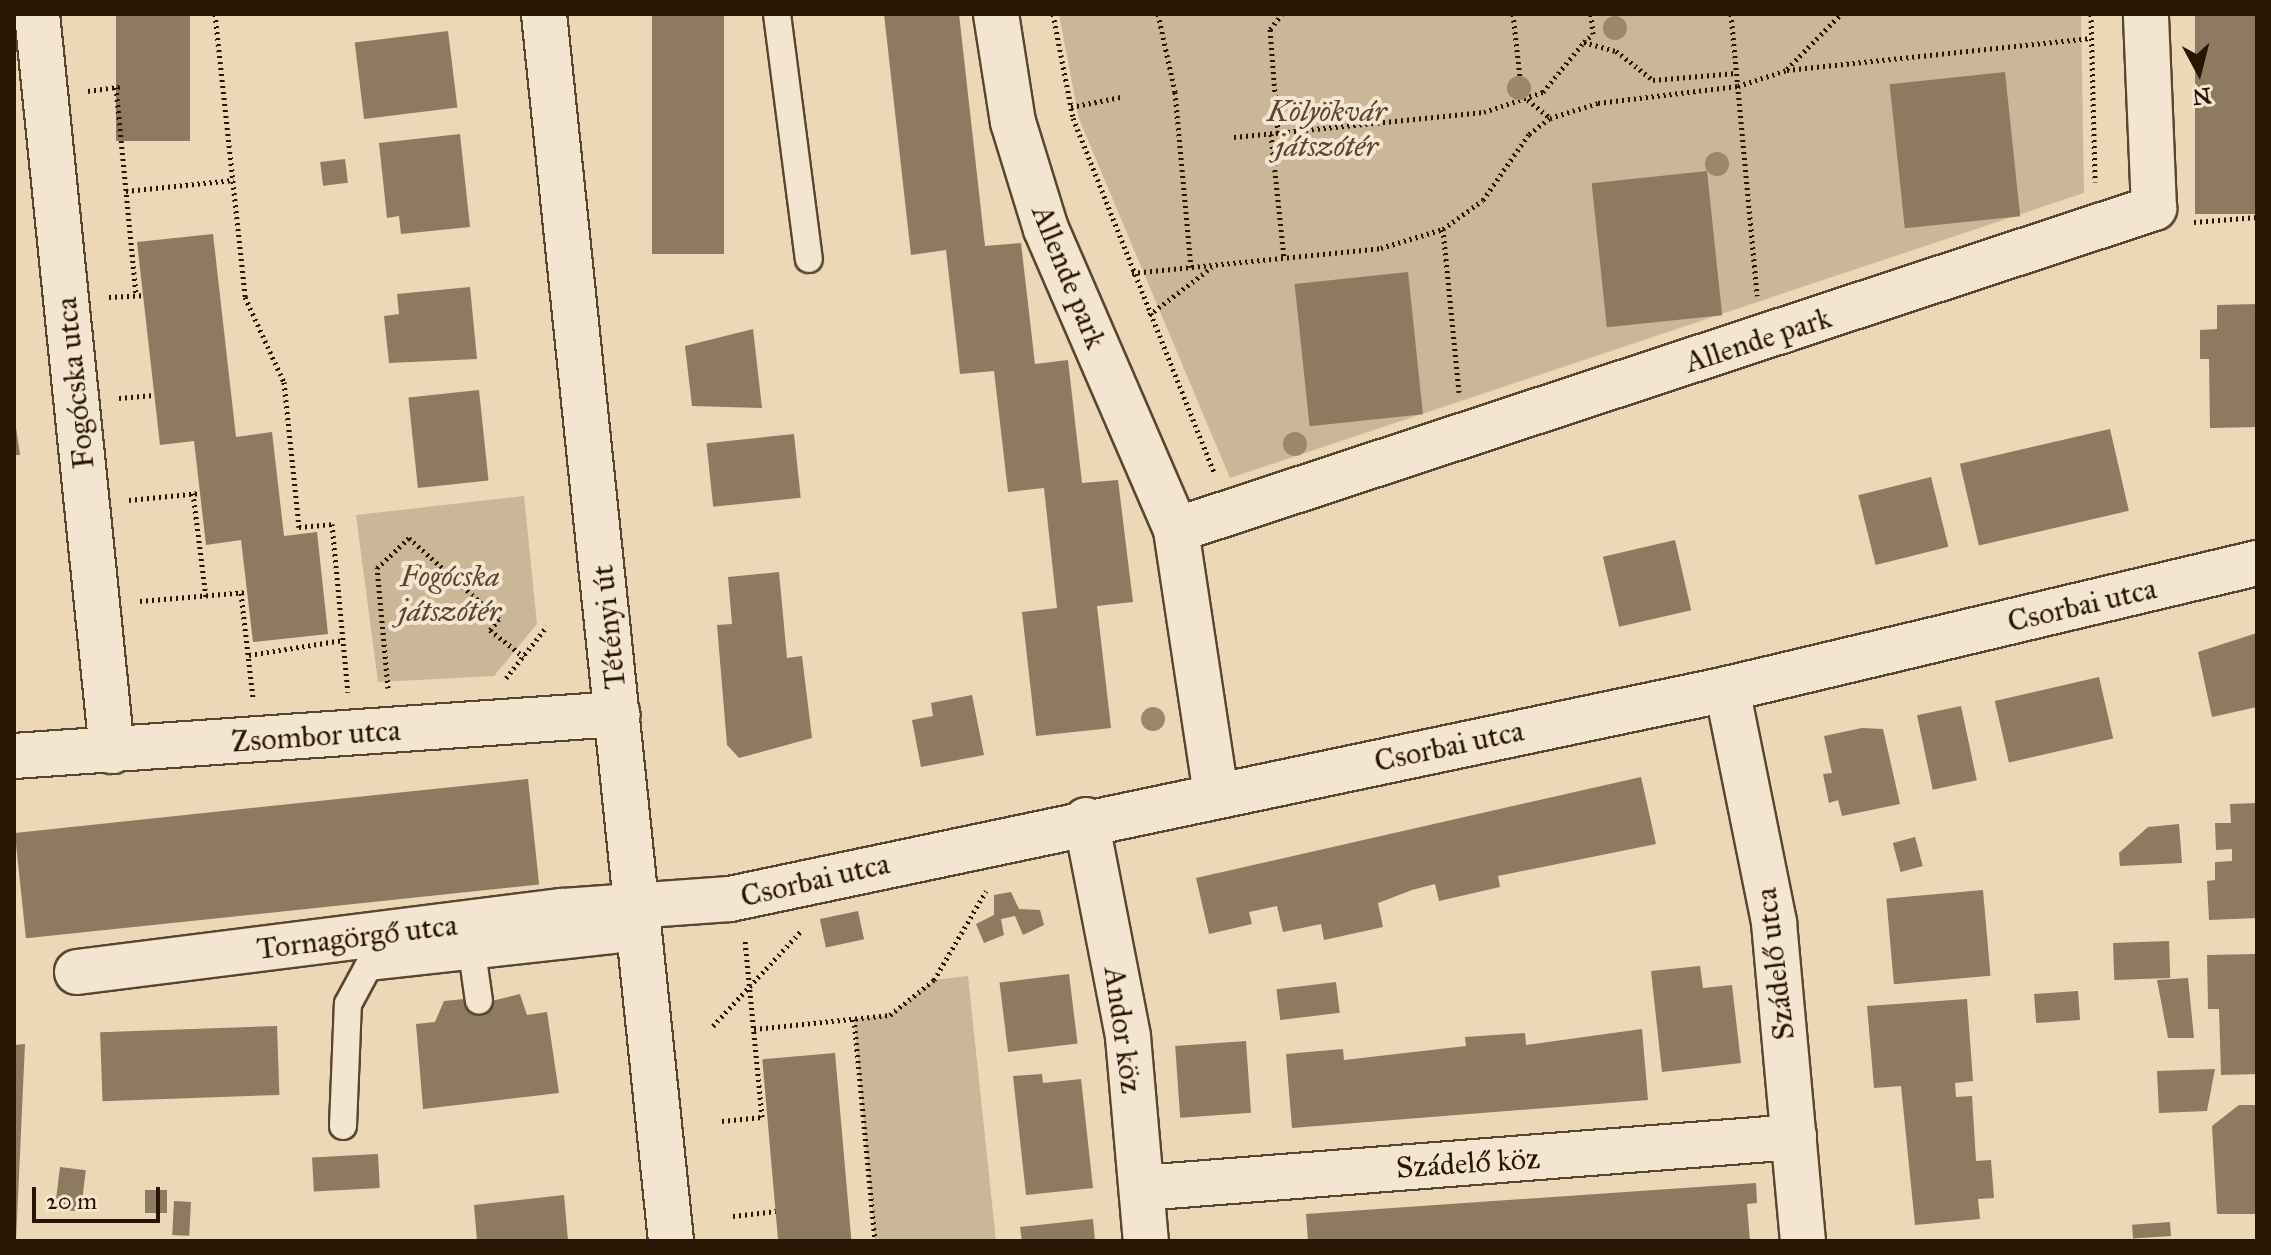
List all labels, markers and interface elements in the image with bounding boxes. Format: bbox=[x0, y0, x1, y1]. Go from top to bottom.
north arrow bbox=[2159, 32, 2239, 112]
text: N bbox=[2191, 82, 2213, 111]
park label: Kölyökvár játszótér bbox=[1267, 93, 1387, 164]
street label: Allende park bbox=[1024, 200, 1114, 354]
street label: Fogócska utca bbox=[48, 296, 102, 470]
street label: Allende park bbox=[1680, 299, 1836, 381]
park label: Fogócska játszótér bbox=[399, 558, 501, 628]
street label: Tétényi út bbox=[585, 563, 633, 691]
street label: Csorbai utca bbox=[2004, 570, 2160, 640]
street label: Zsombor utca bbox=[230, 712, 402, 760]
street label: Csorbai utca bbox=[1371, 713, 1527, 779]
street label: Csorbai utca bbox=[737, 845, 893, 915]
street label: Szádelő utca bbox=[1748, 886, 1802, 1042]
street label: Tornagörgő utca bbox=[255, 907, 459, 967]
street label: Andor köz bbox=[1096, 964, 1150, 1096]
street label: Szádelő köz bbox=[1395, 1140, 1541, 1186]
scale bar bbox=[36, 1171, 164, 1221]
text: 20 m bbox=[46, 1186, 97, 1216]

